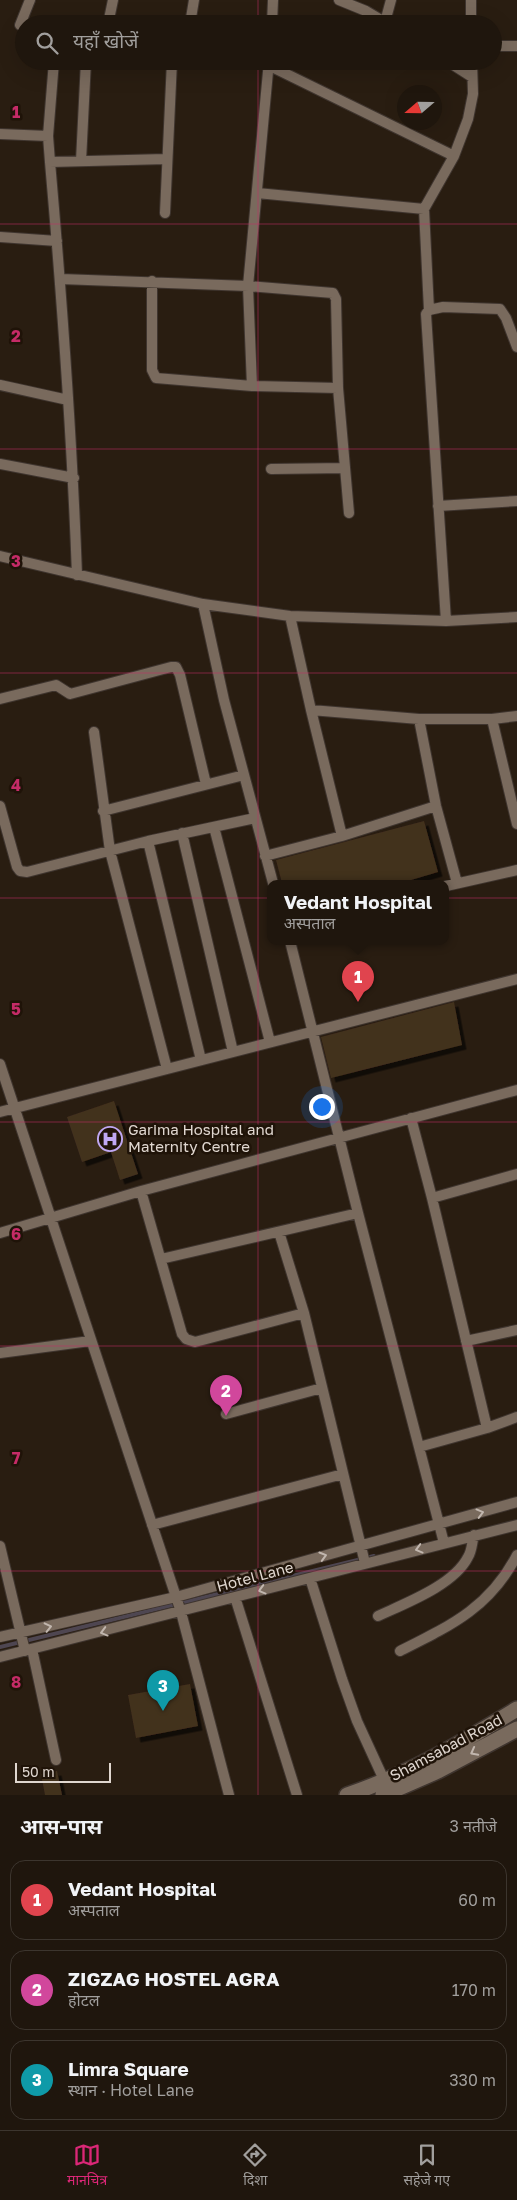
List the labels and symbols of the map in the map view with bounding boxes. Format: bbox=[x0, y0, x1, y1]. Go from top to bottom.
north arrow bbox=[397, 85, 442, 130]
text: 1 bbox=[12, 102, 20, 122]
text: 2 bbox=[11, 326, 21, 346]
text: 3 bbox=[11, 551, 21, 571]
text: 4 bbox=[11, 775, 21, 795]
pin: 1 bbox=[342, 961, 374, 1002]
text: 5 bbox=[11, 999, 21, 1019]
your location bbox=[309, 1094, 335, 1120]
place label: Garima Hospital and Maternity Centre bbox=[128, 1120, 274, 1155]
hospital icon: Garima Hospital and Maternity Centre bbox=[97, 1126, 123, 1152]
text: 6 bbox=[11, 1224, 21, 1244]
pin: 2 bbox=[210, 1375, 242, 1416]
text: 7 bbox=[12, 1448, 21, 1468]
one-way arrow bbox=[476, 1508, 484, 1518]
one-way arrow bbox=[414, 1543, 423, 1554]
one-way arrow bbox=[319, 1551, 327, 1561]
street label: Hotel Lane bbox=[214, 1557, 295, 1595]
one-way arrow bbox=[257, 1584, 266, 1595]
one-way arrow bbox=[43, 1622, 52, 1633]
one-way arrow bbox=[101, 1626, 109, 1636]
pin: 3 bbox=[147, 1670, 179, 1711]
text: 8 bbox=[11, 1672, 21, 1692]
street label: Shamsabad Road bbox=[386, 1710, 505, 1784]
one-way arrow bbox=[470, 1745, 479, 1755]
scale bar bbox=[15, 1760, 111, 1783]

